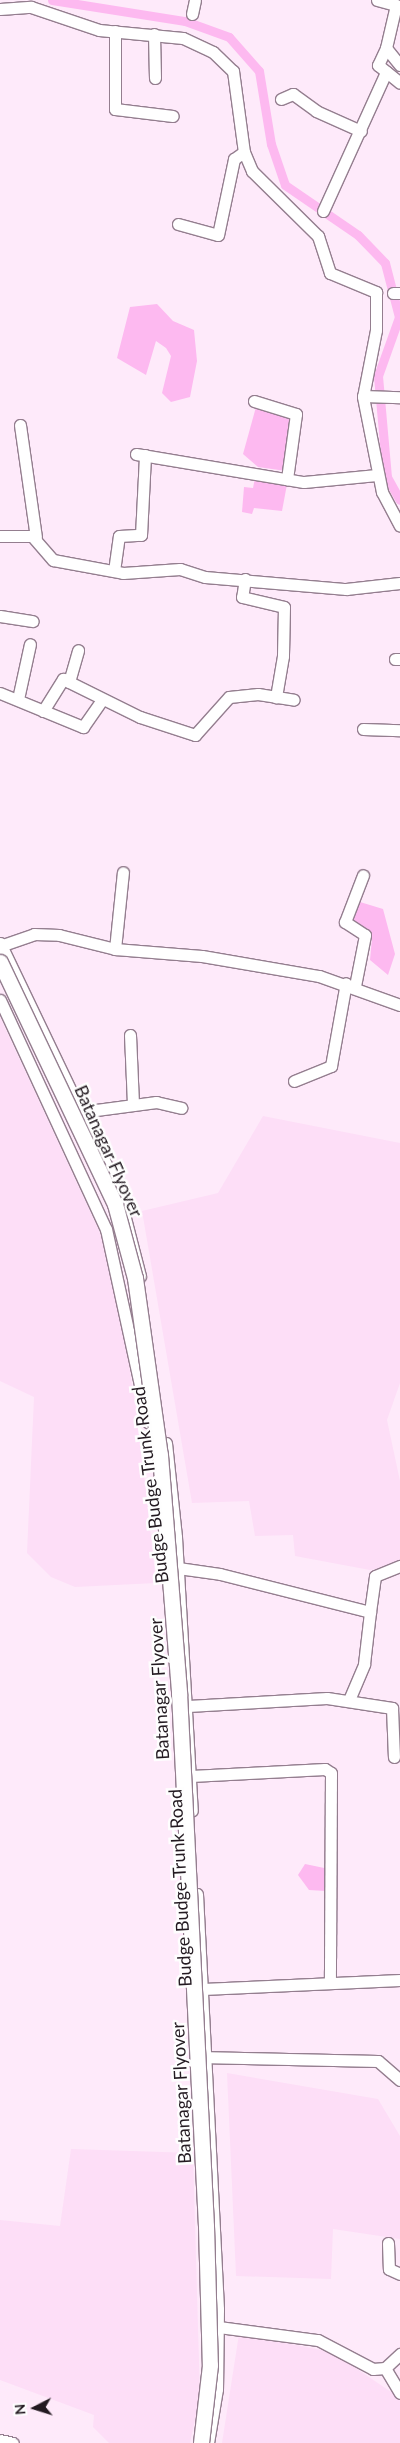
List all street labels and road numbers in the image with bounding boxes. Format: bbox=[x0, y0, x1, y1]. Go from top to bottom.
street label: Batanagar Flyover bbox=[70, 1082, 148, 1220]
street label: Budge Budge Trunk Road bbox=[127, 1385, 173, 1585]
street label: Batanagar Flyover bbox=[144, 1617, 174, 1761]
street label: Budge Budge Trunk Road bbox=[164, 1788, 196, 1988]
street label: Batanagar Flyover bbox=[166, 2021, 196, 2165]

